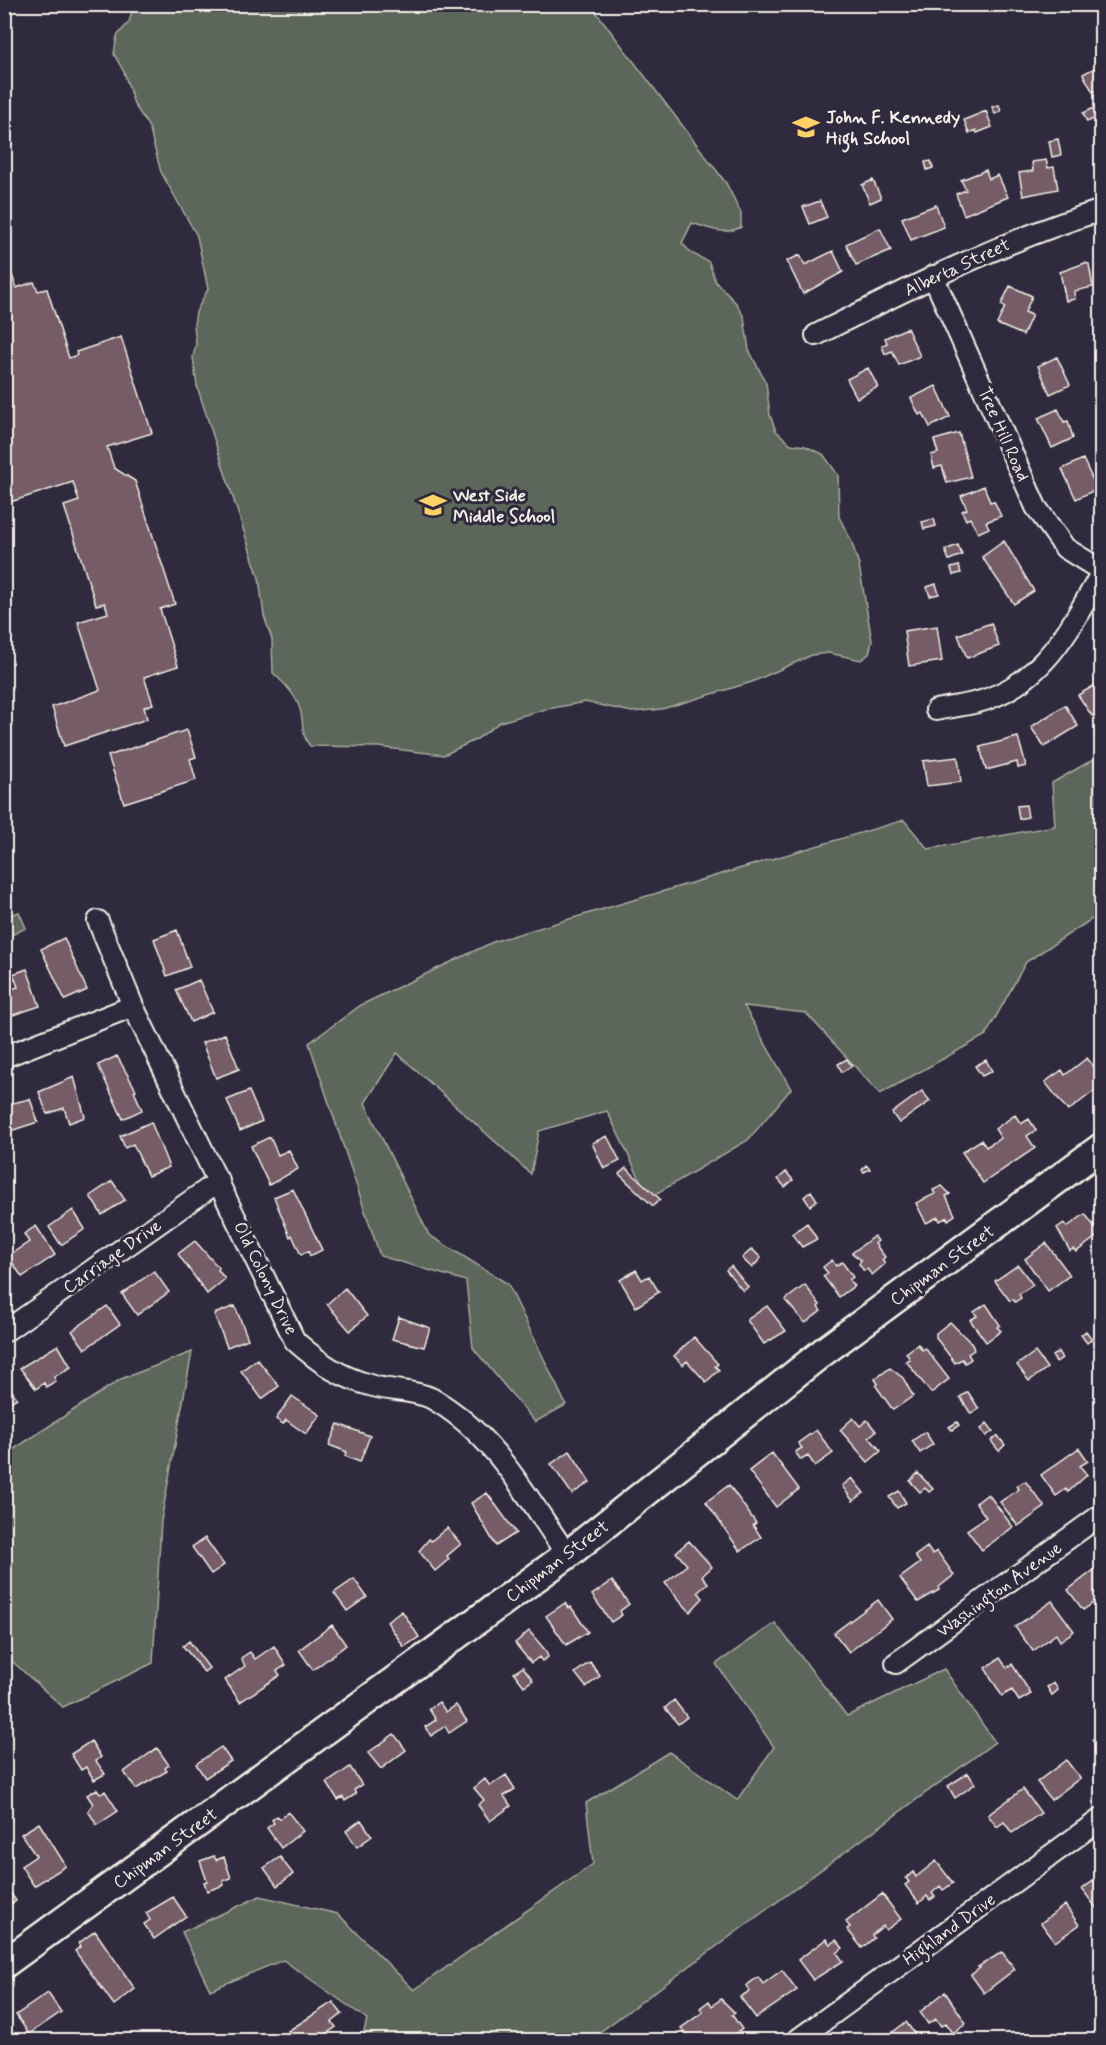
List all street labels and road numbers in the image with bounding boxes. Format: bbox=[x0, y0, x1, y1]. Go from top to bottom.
street label: Alberta Street bbox=[901, 233, 1014, 303]
street label: Tree Hill Road bbox=[972, 383, 1035, 485]
street label: Carriage Drive bbox=[59, 1214, 167, 1300]
street label: Old Colony Drive bbox=[227, 1218, 303, 1339]
street label: Chipman Street bbox=[885, 1220, 1000, 1312]
street label: Chipman Street bbox=[501, 1515, 614, 1609]
street label: Washington Avenue bbox=[932, 1536, 1068, 1645]
street label: Chipman Street bbox=[108, 1803, 223, 1895]
street label: Highland Drive bbox=[898, 1888, 1002, 1973]

